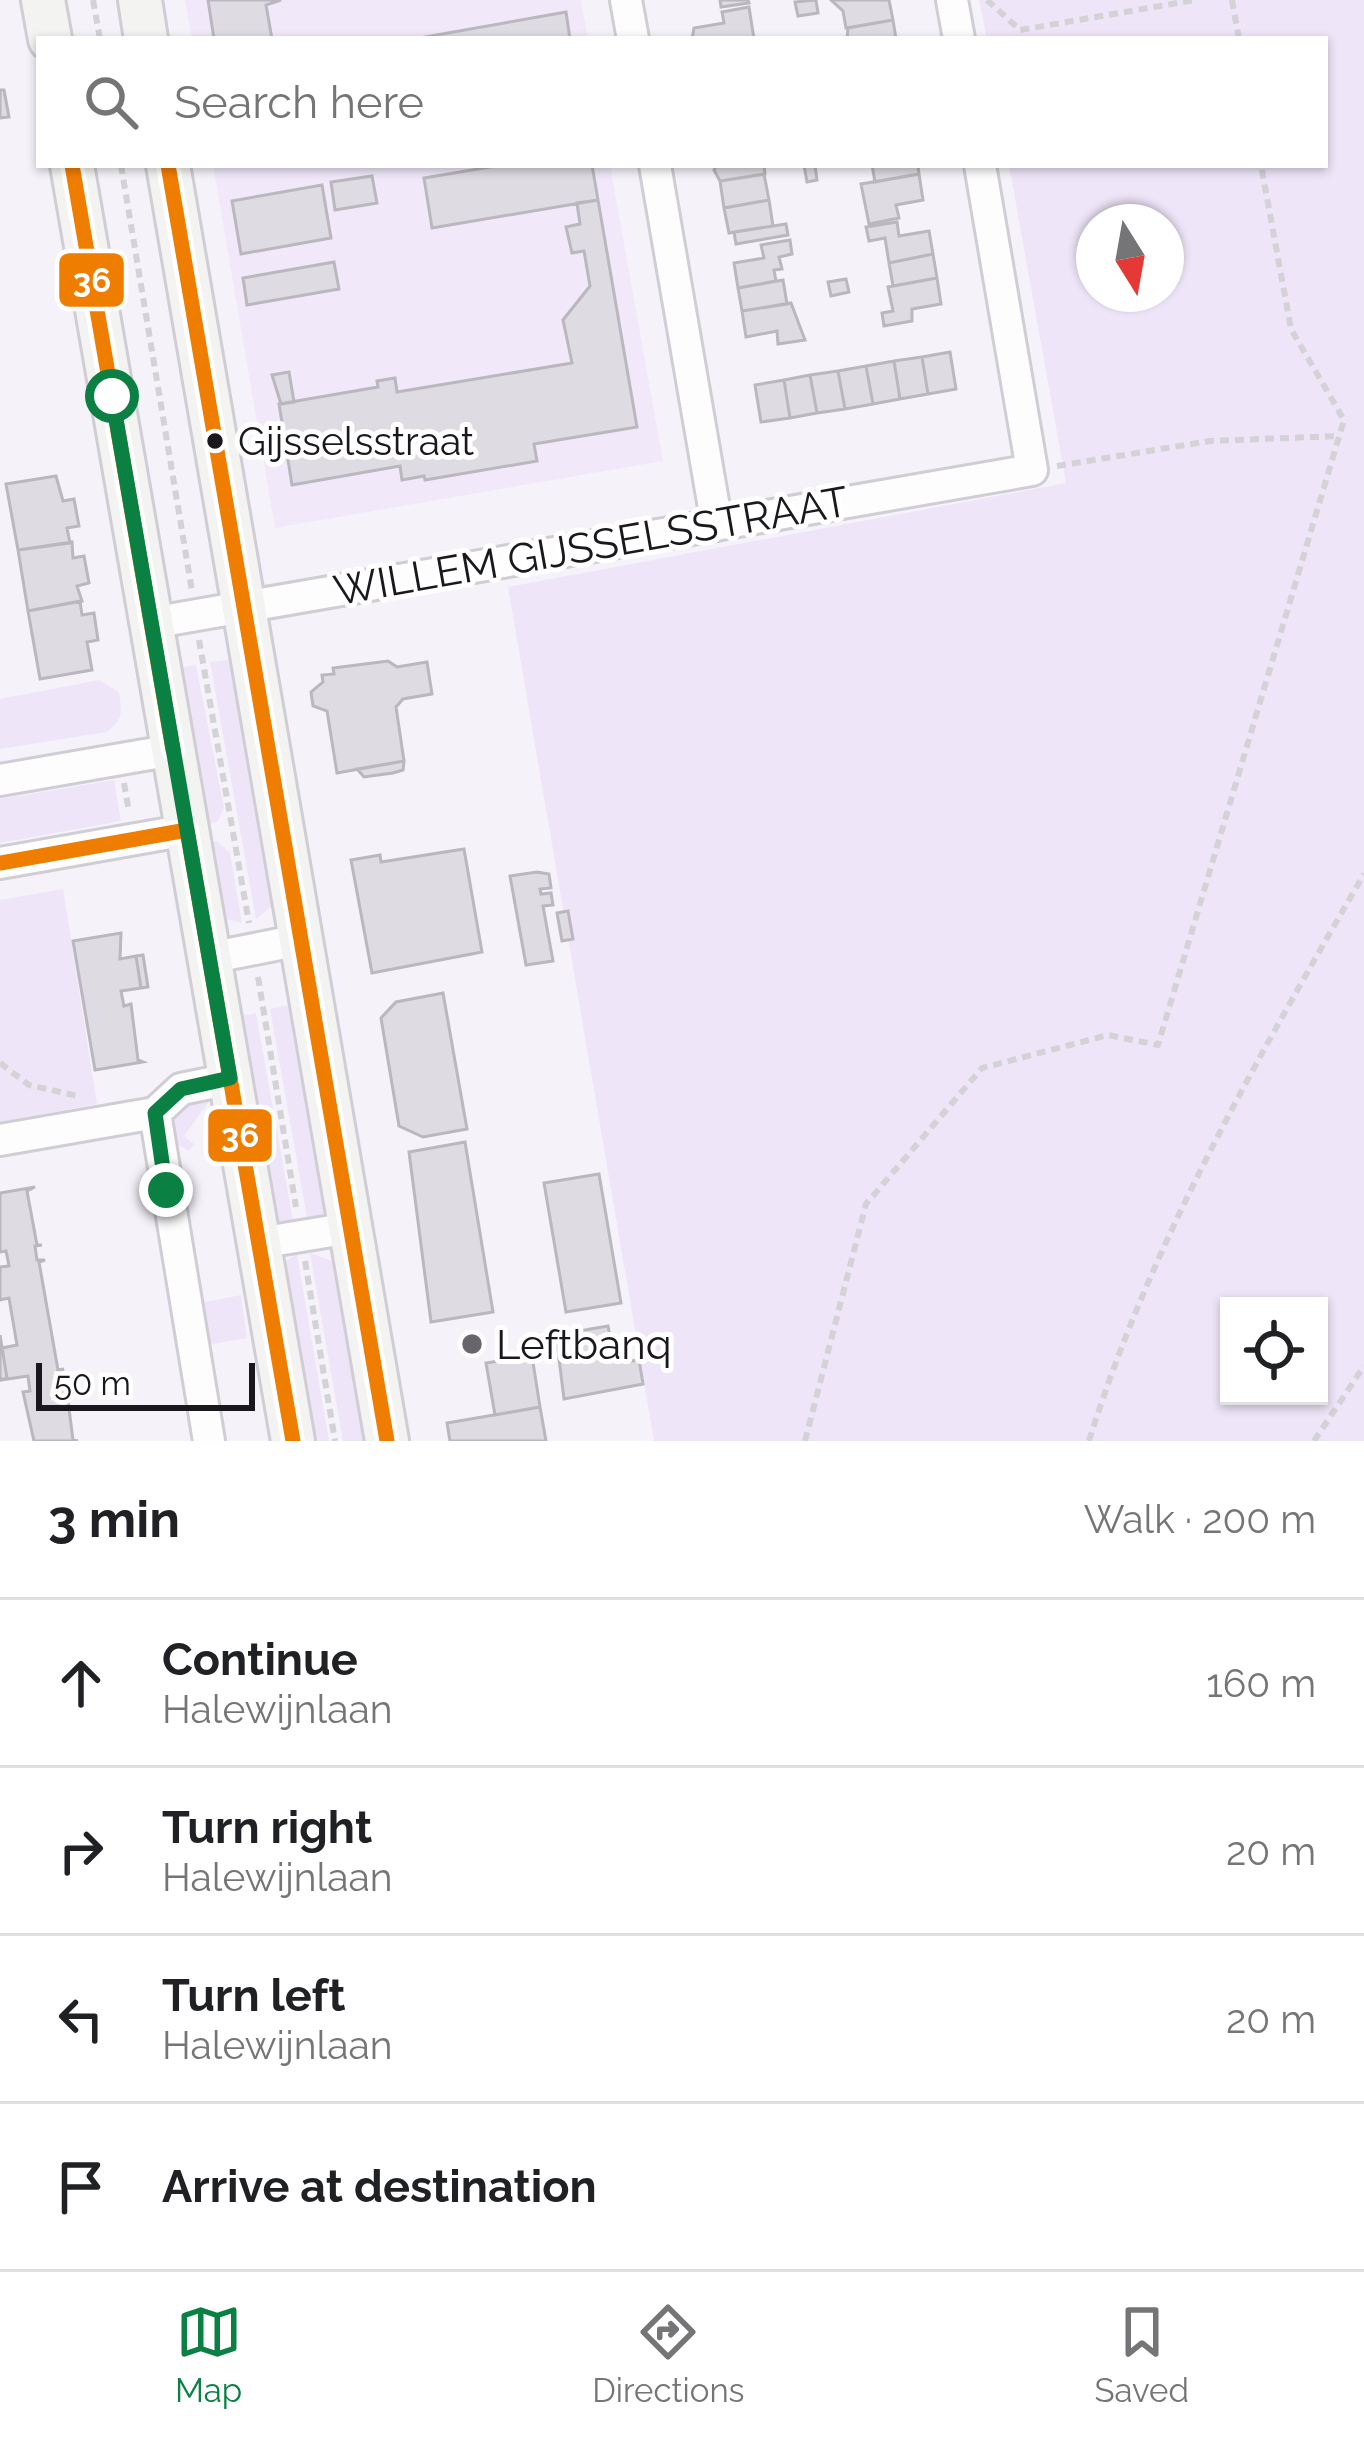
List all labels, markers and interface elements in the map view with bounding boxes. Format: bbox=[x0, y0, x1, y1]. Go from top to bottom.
search box bbox=[36, 36, 1328, 168]
icon: search bbox=[78, 69, 144, 135]
text: Search here bbox=[174, 76, 424, 129]
north arrow bbox=[1076, 204, 1184, 312]
line badge: 36 bbox=[57, 251, 126, 309]
text: 36 bbox=[73, 261, 111, 300]
route start bbox=[85, 369, 139, 423]
place label: Gijsselsstraat bbox=[238, 418, 474, 464]
marker: Gijsselsstraat bbox=[204, 430, 226, 452]
street label: WILLEM GIJSSELSSTRAAT bbox=[330, 477, 852, 615]
line badge: 36 bbox=[206, 1107, 274, 1164]
text: 36 bbox=[221, 1116, 259, 1155]
route end bbox=[139, 1163, 193, 1217]
map controls bbox=[1220, 1297, 1328, 1405]
button: locate bbox=[1220, 1297, 1328, 1405]
place label: Leftbanq bbox=[496, 1320, 672, 1369]
marker: Leftbanq bbox=[459, 1331, 485, 1357]
scale bar bbox=[36, 1357, 255, 1410]
text: 50 m bbox=[54, 1364, 131, 1403]
text: 3 min bbox=[48, 1489, 180, 1549]
text: Walk · 200 m bbox=[1084, 1496, 1316, 1542]
text: Continue bbox=[162, 1633, 358, 1686]
icon: ahead bbox=[48, 1650, 114, 1716]
text: 160 m bbox=[1206, 1660, 1316, 1706]
text: Halewijnlaan bbox=[162, 1686, 392, 1732]
text: Turn right bbox=[162, 1801, 372, 1854]
icon: right bbox=[48, 1818, 114, 1884]
text: 20 m bbox=[1226, 1828, 1316, 1874]
text: Halewijnlaan bbox=[162, 1854, 392, 1900]
text: Turn left bbox=[162, 1969, 345, 2022]
icon: left bbox=[48, 1986, 114, 2052]
text: 20 m bbox=[1226, 1996, 1316, 2042]
text: Halewijnlaan bbox=[162, 2022, 392, 2068]
icon: arrive bbox=[48, 2154, 114, 2220]
text: Arrive at destination bbox=[162, 2160, 597, 2213]
tab: Map bbox=[175, 2299, 242, 2410]
tab: Directions bbox=[592, 2299, 745, 2410]
tab: Saved bbox=[1095, 2299, 1189, 2410]

